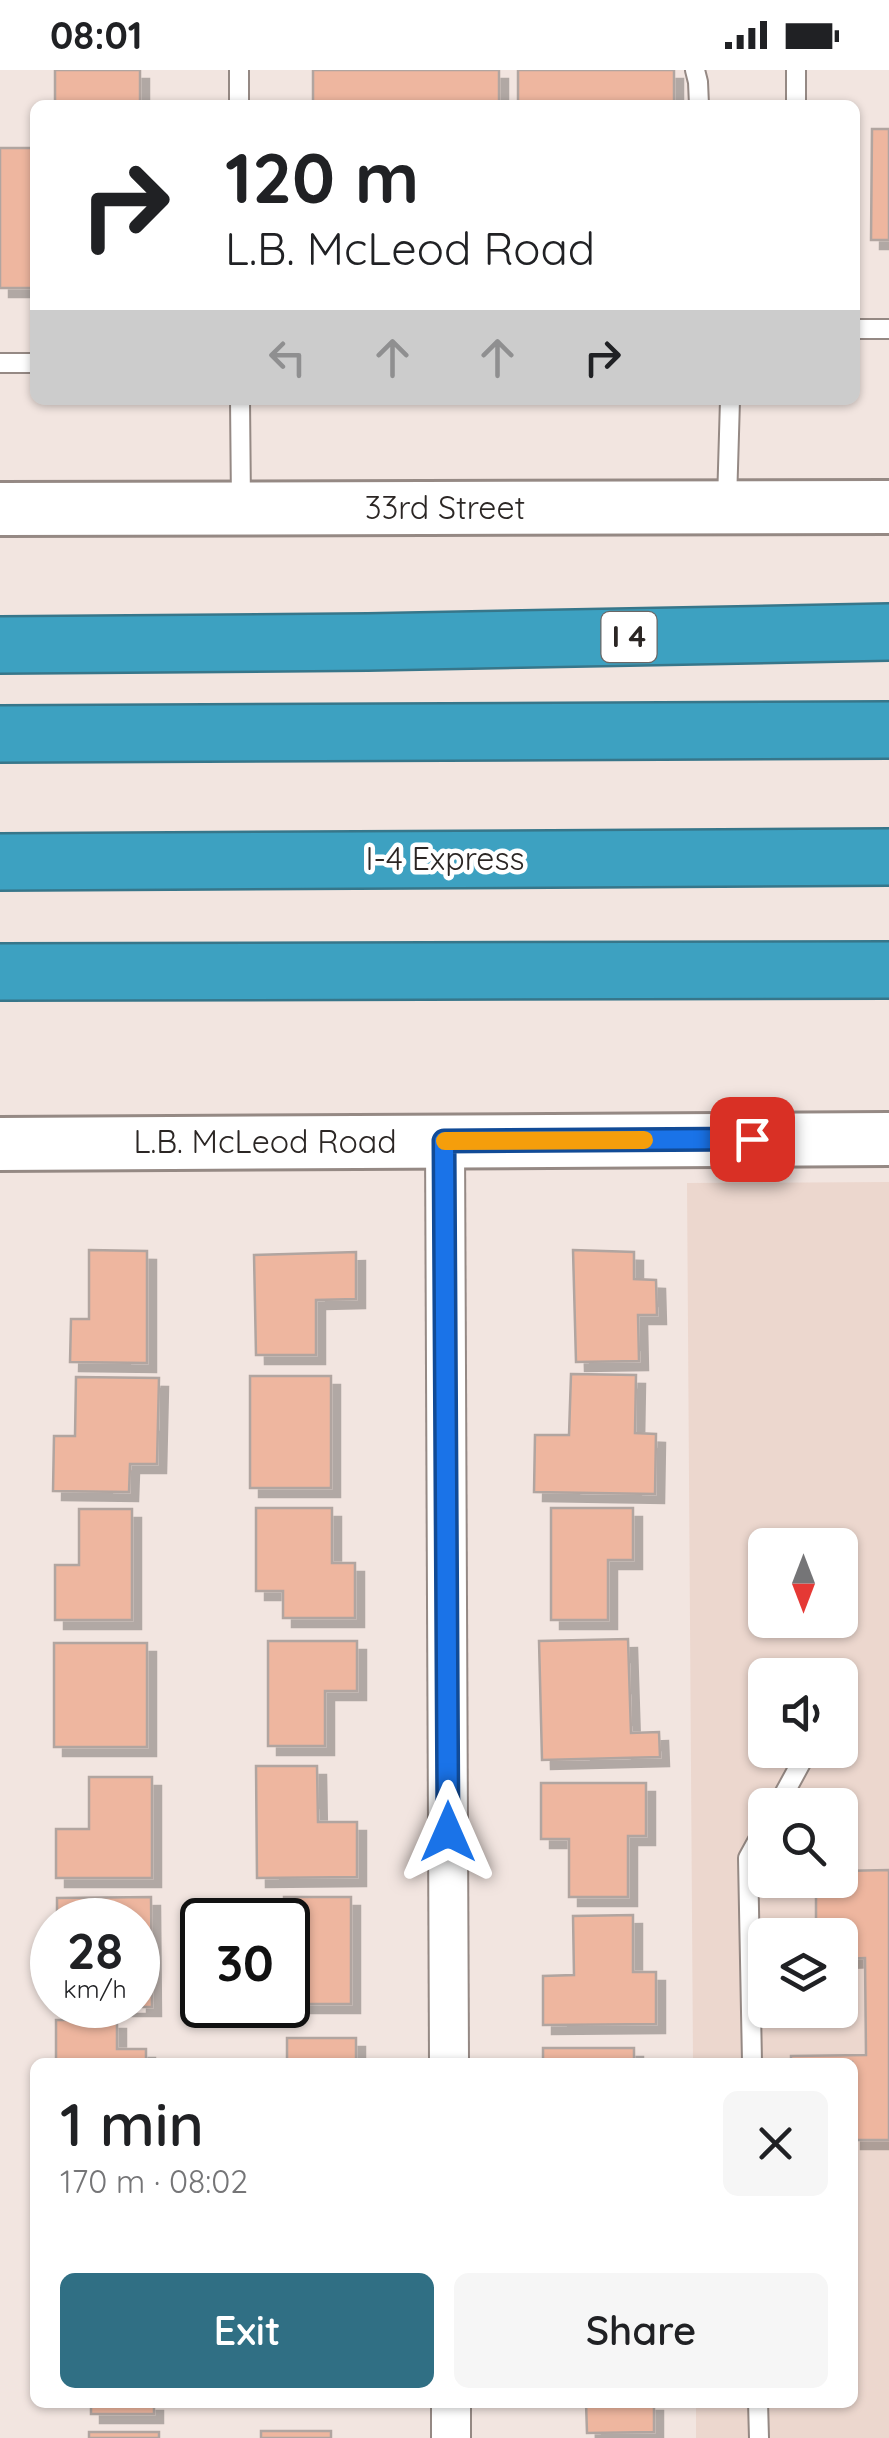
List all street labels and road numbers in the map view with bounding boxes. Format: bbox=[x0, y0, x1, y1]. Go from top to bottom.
street label: 33rd Street bbox=[365, 487, 525, 527]
road number: I 4 bbox=[602, 612, 656, 662]
street label: I-4 Express bbox=[366, 838, 524, 878]
street label: L.B. McLeod Road bbox=[133, 1121, 397, 1161]

